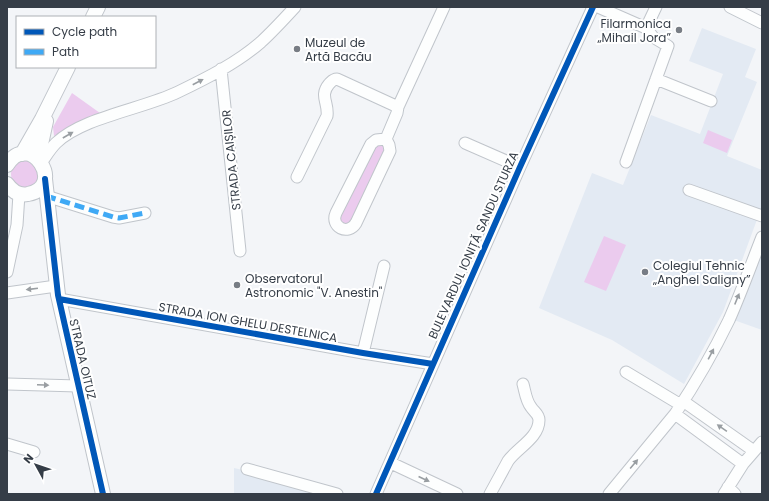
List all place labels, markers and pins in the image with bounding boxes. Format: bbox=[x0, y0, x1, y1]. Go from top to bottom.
place label: Filarmonica „Mihail Jora” bbox=[596, 15, 671, 46]
marker: Filarmonica „Mihail Jora” bbox=[674, 25, 684, 35]
place label: Muzeul de Artă Bacău bbox=[305, 34, 372, 65]
marker: Muzeul de Artă Bacău bbox=[292, 44, 302, 54]
place label: Colegiul Tehnic „Anghel Saligny” bbox=[652, 257, 751, 288]
marker: Colegiul Tehnic „Anghel Saligny” bbox=[640, 267, 650, 277]
place label: Observatorul Astronomic "V. Anestin" bbox=[245, 270, 383, 301]
marker: Observatorul Astronomic "V. Anestin" bbox=[232, 280, 242, 290]

